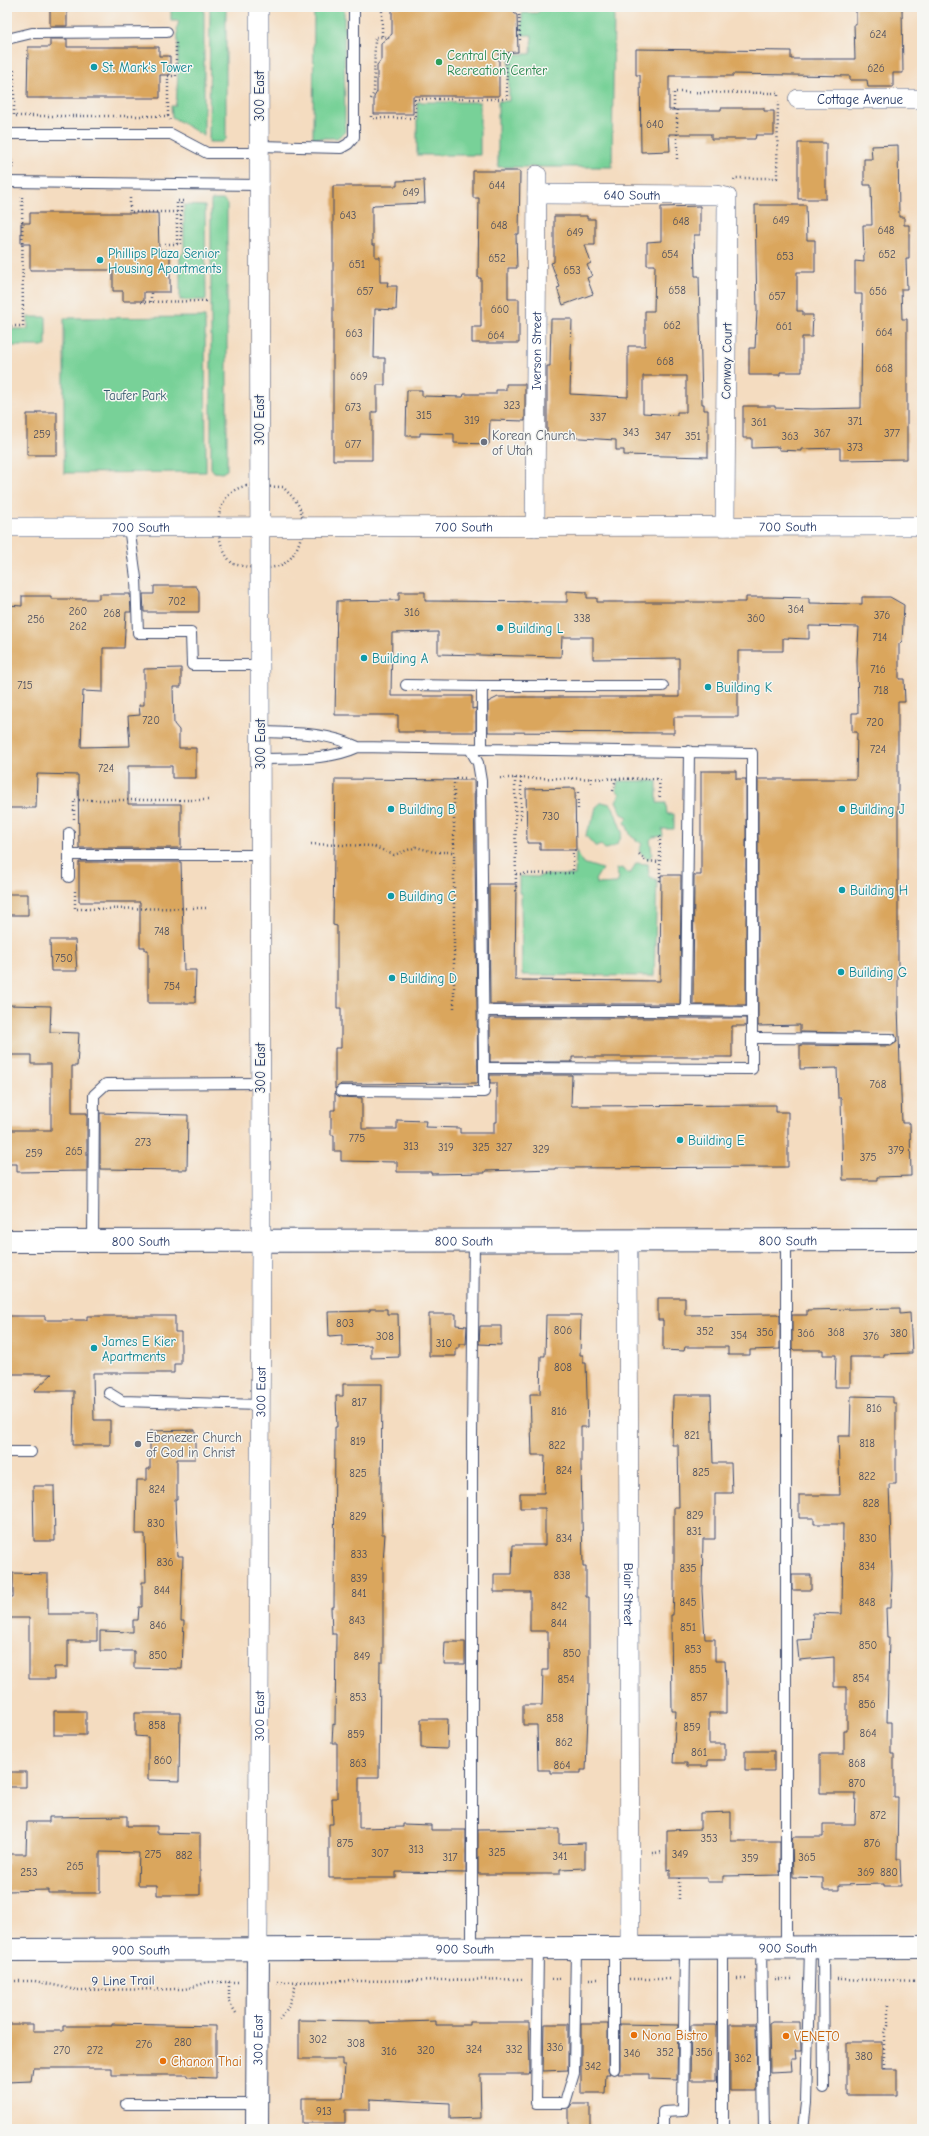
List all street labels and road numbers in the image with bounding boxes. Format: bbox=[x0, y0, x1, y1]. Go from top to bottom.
street label: 300 East bbox=[252, 70, 267, 121]
street label: Cottage Avenue bbox=[817, 92, 903, 107]
street label: 640 South bbox=[603, 187, 661, 203]
street label: Iverson Street bbox=[529, 310, 544, 390]
street label: Conway Court bbox=[718, 321, 735, 400]
street label: 300 East bbox=[252, 394, 267, 445]
street label: 700 South bbox=[435, 519, 493, 535]
street label: 700 South bbox=[759, 519, 817, 534]
street label: 700 South bbox=[112, 520, 170, 535]
street label: 300 East bbox=[253, 718, 268, 769]
street label: 300 East bbox=[253, 1042, 268, 1093]
street label: 800 South bbox=[435, 1233, 493, 1249]
street label: 800 South bbox=[759, 1233, 817, 1248]
street label: 800 South bbox=[112, 1234, 170, 1249]
street label: 300 East bbox=[253, 1365, 268, 1417]
street label: Blair Street bbox=[621, 1563, 636, 1627]
street label: 300 East bbox=[252, 1689, 267, 1741]
street label: 900 South bbox=[759, 1940, 817, 1956]
street label: 900 South bbox=[436, 1941, 494, 1957]
street label: 900 South bbox=[112, 1942, 170, 1958]
street label: 9 Line Trail bbox=[91, 1972, 155, 1989]
street label: 300 East bbox=[250, 2013, 266, 2065]

